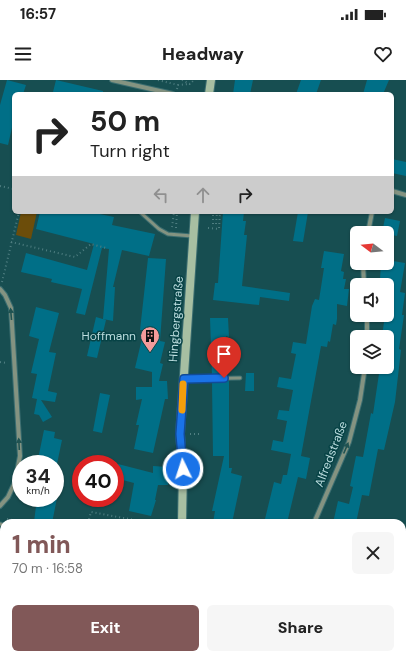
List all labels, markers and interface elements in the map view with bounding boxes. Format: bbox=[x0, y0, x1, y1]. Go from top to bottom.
text: 16:57 bbox=[20, 4, 56, 24]
text: Headway bbox=[162, 42, 244, 66]
icon: menu bbox=[12, 43, 34, 65]
icon: heart bbox=[372, 43, 394, 65]
text: 50 m bbox=[90, 103, 160, 140]
icon: right bbox=[24, 108, 76, 160]
text: Turn right bbox=[90, 139, 170, 163]
icon: left bbox=[150, 184, 172, 206]
icon: ahead bbox=[192, 184, 214, 206]
icon: right bbox=[234, 184, 256, 206]
north arrow bbox=[350, 226, 394, 270]
map controls bbox=[350, 226, 394, 374]
street label: Hingbergstraße bbox=[165, 275, 187, 362]
button: sound bbox=[350, 278, 394, 322]
one-way arrow bbox=[7, 308, 14, 320]
building icon: Hoffmann bbox=[139, 325, 161, 353]
place label: Hoffmann bbox=[82, 328, 136, 344]
button: layers bbox=[350, 330, 394, 374]
pin bbox=[207, 337, 241, 378]
icon: arrive bbox=[213, 343, 235, 365]
street label: Alfredstraße bbox=[311, 419, 351, 489]
one-way arrow bbox=[16, 438, 23, 450]
one-way arrow bbox=[343, 443, 349, 454]
position arrow bbox=[162, 448, 204, 490]
speed limit sign: 40 bbox=[72, 455, 124, 507]
text: 34 bbox=[25, 463, 51, 489]
text: km/h bbox=[26, 484, 50, 497]
text: 1 min bbox=[12, 529, 71, 560]
button: close bbox=[352, 532, 394, 574]
text: 70 m · 16:58 bbox=[12, 560, 83, 577]
button: Exit bbox=[12, 605, 199, 651]
button: Share bbox=[207, 605, 394, 651]

